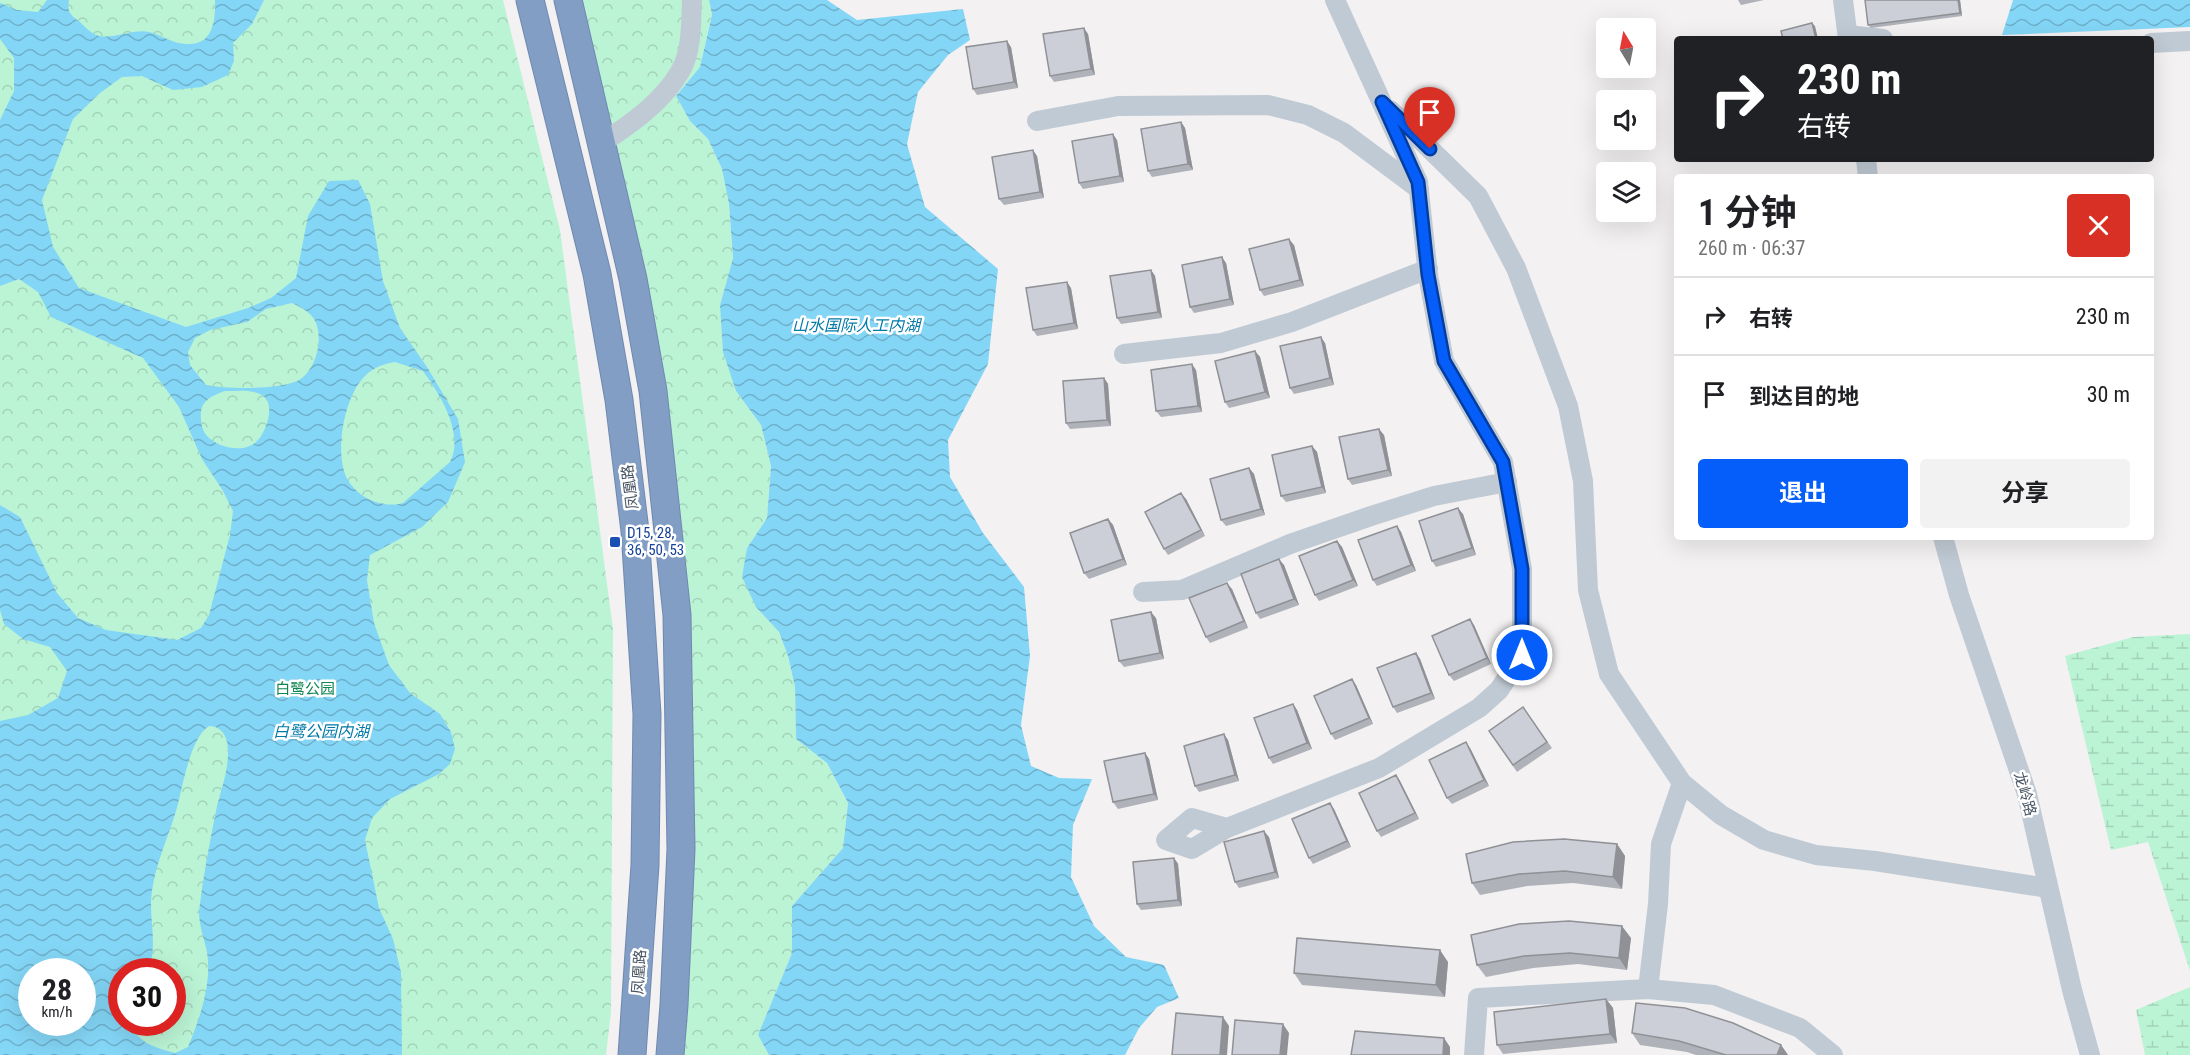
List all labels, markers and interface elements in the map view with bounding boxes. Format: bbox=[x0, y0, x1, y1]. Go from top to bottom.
north arrow bbox=[1596, 18, 1656, 78]
map controls bbox=[1596, 18, 1656, 222]
text: 230 m bbox=[1797, 55, 1902, 104]
icon: right bbox=[1698, 60, 1776, 138]
pin bbox=[1404, 87, 1455, 149]
button: sound bbox=[1596, 90, 1656, 150]
icon: arrive bbox=[1413, 96, 1446, 129]
text: 右转 bbox=[1797, 111, 1851, 143]
button: layers bbox=[1596, 162, 1656, 222]
text: 1 分钟 bbox=[1698, 192, 1797, 234]
button: close bbox=[2067, 194, 2130, 257]
text: 260 m · 06:37 bbox=[1698, 236, 1805, 260]
icon: right bbox=[1698, 300, 1731, 333]
text: 230 m bbox=[2076, 304, 2130, 329]
text: 右转 bbox=[1749, 306, 1793, 331]
water label: 山水国际人工内湖 bbox=[792, 316, 923, 335]
icon: arrive bbox=[1698, 378, 1731, 411]
text: 30 m bbox=[2087, 382, 2130, 407]
text: 到达目的地 bbox=[1749, 384, 1859, 409]
button: 退出 bbox=[1698, 459, 1908, 528]
button: 分享 bbox=[1920, 459, 2130, 528]
street label: 凤凰路 bbox=[618, 464, 642, 510]
place label: D15, 28, 36, 50, 53 bbox=[627, 524, 684, 559]
marker: D15, 28, 36, 50, 53 bbox=[608, 535, 622, 549]
position arrow bbox=[1490, 623, 1554, 687]
park label: 白鹭公园 bbox=[275, 680, 335, 698]
water label: 白鹭公园内湖 bbox=[273, 722, 372, 741]
street label: 龙岭路 bbox=[2010, 770, 2040, 818]
street label: 凤凰路 bbox=[628, 949, 650, 995]
speed limit sign: 30 bbox=[108, 958, 186, 1036]
text: 28 bbox=[42, 972, 72, 1007]
text: km/h bbox=[42, 1003, 72, 1021]

